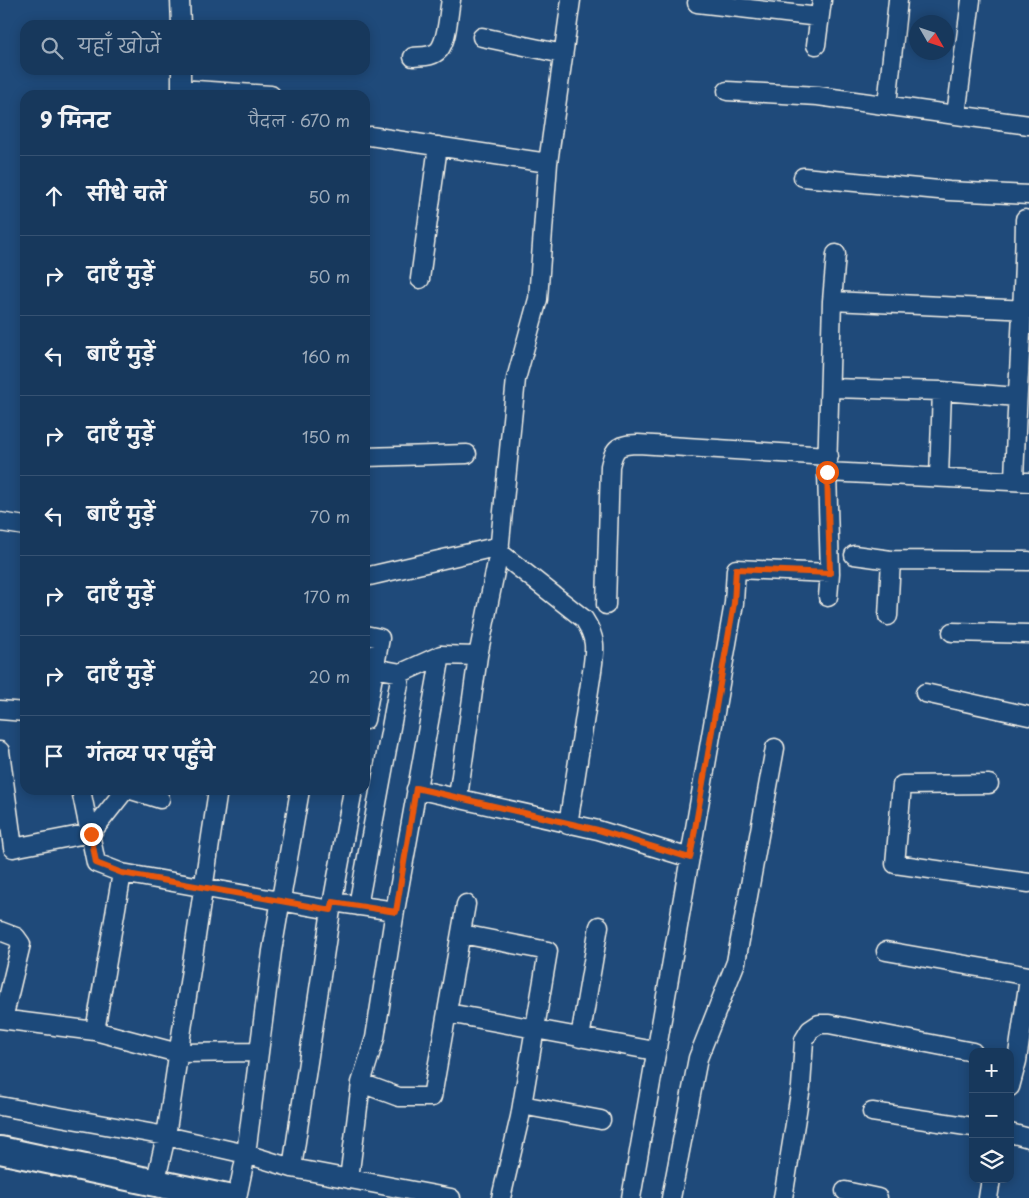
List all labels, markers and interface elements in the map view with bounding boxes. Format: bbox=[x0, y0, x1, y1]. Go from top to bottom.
north arrow bbox=[909, 15, 954, 60]
search box bbox=[20, 20, 370, 75]
text: यहाँ खोजें bbox=[78, 31, 161, 59]
icon: search bbox=[38, 34, 66, 62]
text: 9 मिनट bbox=[40, 103, 110, 135]
text: पैदल · 670 m bbox=[249, 108, 350, 132]
text: सीधे चलें bbox=[87, 179, 166, 207]
icon: ahead bbox=[40, 182, 68, 210]
text: 50 m bbox=[309, 184, 350, 208]
text: दाएँ मुड़ें bbox=[87, 259, 154, 287]
icon: right bbox=[40, 262, 68, 290]
text: 50 m bbox=[309, 264, 350, 288]
text: बाएँ मुड़ें bbox=[87, 339, 155, 367]
icon: left bbox=[40, 342, 68, 370]
text: 160 m bbox=[302, 344, 350, 368]
text: दाएँ मुड़ें bbox=[87, 419, 154, 447]
icon: right bbox=[40, 422, 68, 450]
text: 150 m bbox=[302, 424, 350, 448]
route start bbox=[816, 461, 839, 484]
text: बाएँ मुड़ें bbox=[87, 499, 155, 527]
icon: left bbox=[40, 502, 68, 530]
text: 70 m bbox=[310, 504, 350, 528]
text: दाएँ मुड़ें bbox=[87, 579, 154, 607]
icon: right bbox=[40, 582, 68, 610]
text: 170 m bbox=[304, 584, 350, 608]
text: दाएँ मुड़ें bbox=[87, 659, 154, 687]
icon: right bbox=[40, 662, 68, 690]
text: 20 m bbox=[309, 664, 350, 688]
text: गंतव्य पर पहुँचे bbox=[87, 739, 215, 767]
icon: arrive bbox=[40, 742, 68, 770]
route end bbox=[80, 823, 103, 846]
map controls bbox=[969, 1048, 1014, 1183]
button: + bbox=[969, 1048, 1014, 1093]
button: − bbox=[969, 1093, 1014, 1138]
button: layers bbox=[969, 1138, 1014, 1183]

